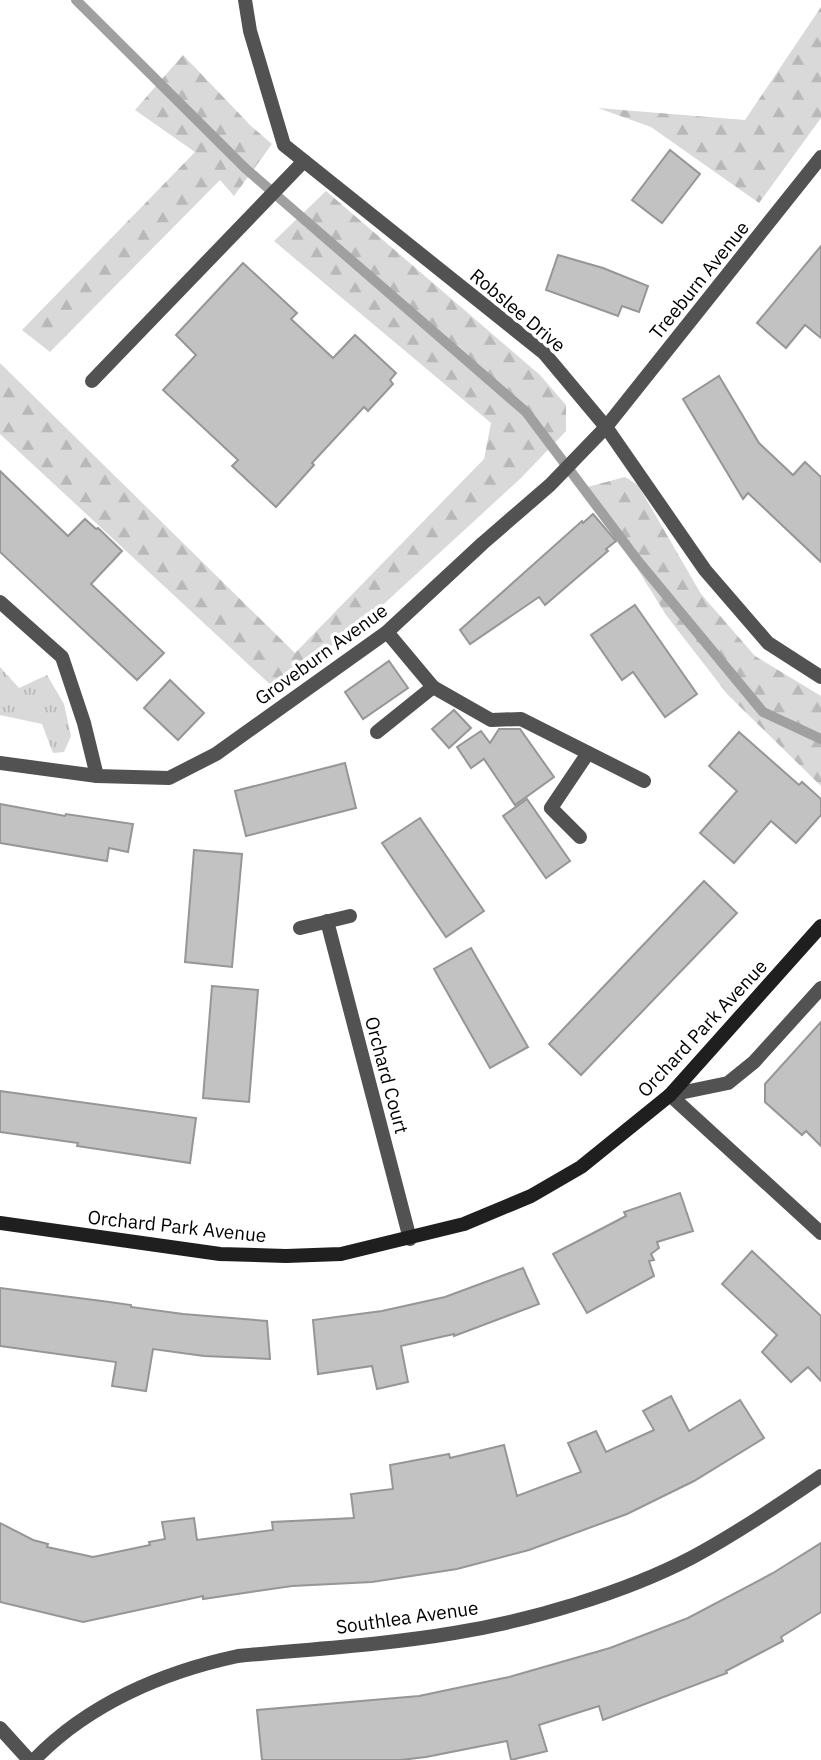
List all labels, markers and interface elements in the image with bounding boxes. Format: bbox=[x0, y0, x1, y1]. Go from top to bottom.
street label: Treeburn Avenue bbox=[644, 216, 754, 344]
street label: Robslee Drive bbox=[465, 263, 571, 357]
street label: Groveburn Avenue bbox=[250, 598, 392, 710]
street label: Orchard Park Avenue bbox=[632, 954, 772, 1102]
street label: Orchard Court bbox=[360, 1014, 414, 1136]
street label: Orchard Park Avenue bbox=[86, 1205, 268, 1247]
street label: Southlea Avenue bbox=[334, 1595, 480, 1639]

